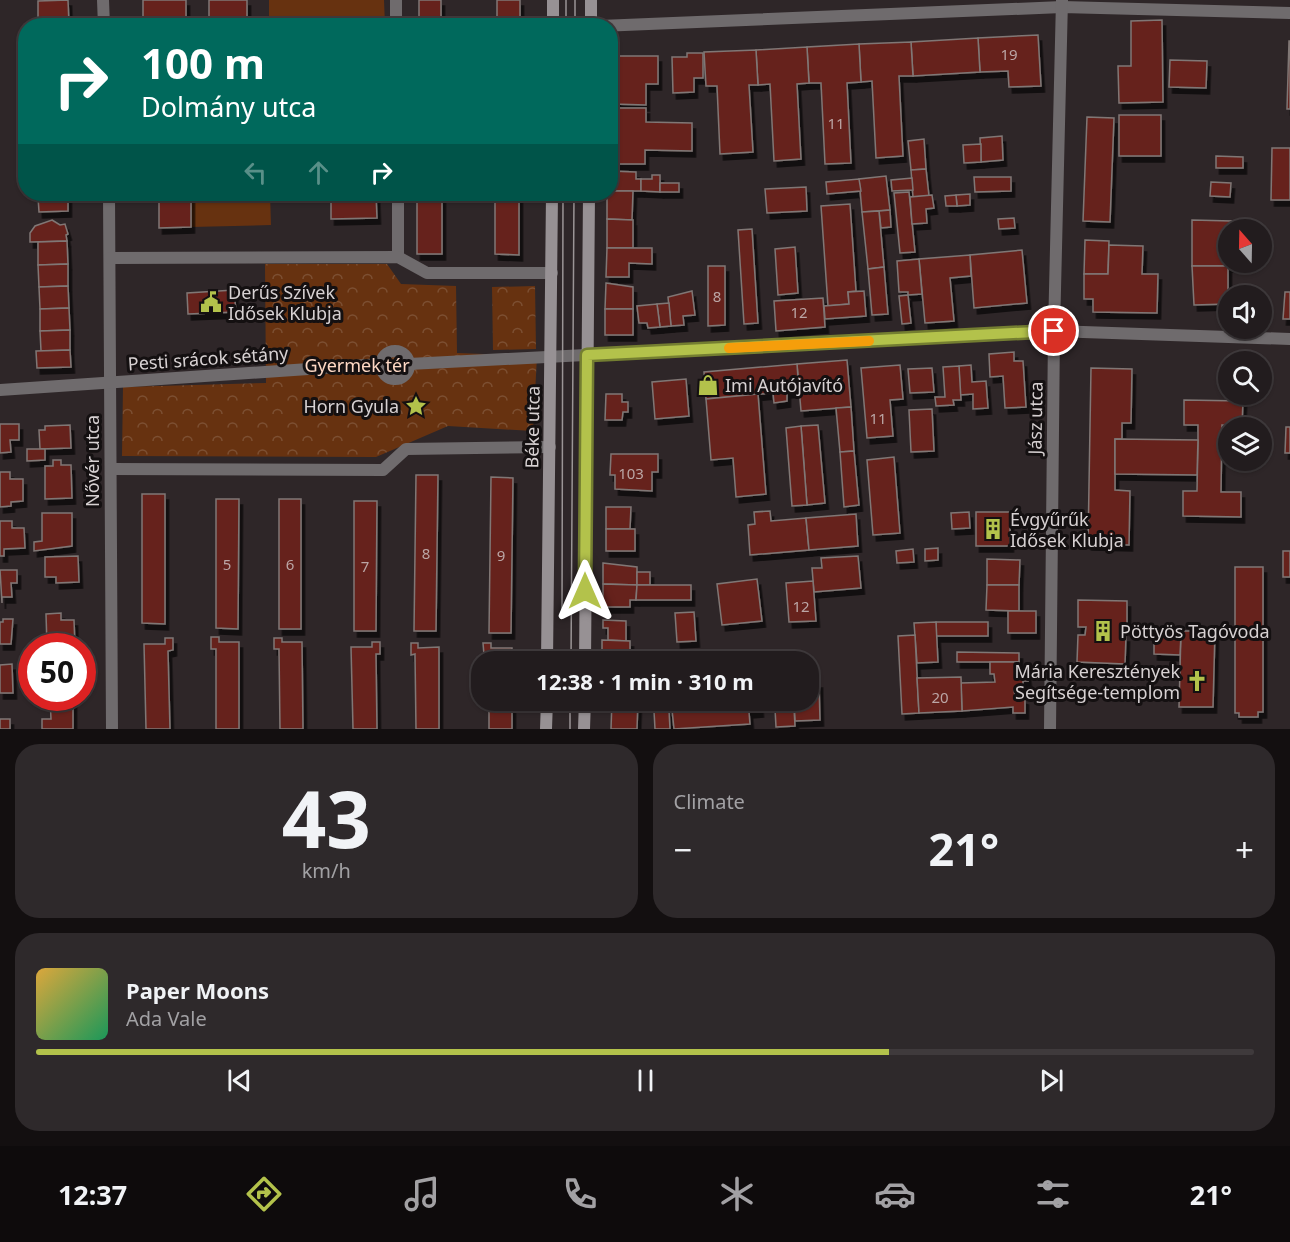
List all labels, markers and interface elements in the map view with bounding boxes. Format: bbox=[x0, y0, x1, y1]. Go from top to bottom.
text: 100 m bbox=[141, 34, 265, 91]
icon: right bbox=[42, 42, 120, 120]
house number: 19 bbox=[1000, 44, 1018, 64]
text: Dolmány utca bbox=[141, 88, 316, 125]
house number: 11 bbox=[827, 113, 845, 133]
icon: left bbox=[239, 156, 272, 189]
icon: ahead bbox=[302, 156, 335, 189]
icon: right bbox=[365, 156, 398, 189]
north arrow bbox=[1218, 219, 1272, 273]
map controls bbox=[1218, 219, 1272, 471]
place label: Derűs Szívek Idősek Klubja bbox=[228, 280, 342, 325]
button: sound bbox=[1218, 285, 1272, 339]
house number: 8 bbox=[713, 286, 721, 306]
public building icon: Derűs Szívek Idősek Klubja bbox=[199, 290, 223, 314]
house number: 12 bbox=[790, 302, 808, 322]
pin bbox=[1028, 305, 1079, 356]
icon: arrive bbox=[1037, 314, 1070, 347]
street label: Pesti srácok sétány bbox=[127, 340, 290, 376]
button: search bbox=[1218, 351, 1272, 405]
park label: Gyermek tér bbox=[304, 353, 410, 377]
shop icon: Imi Autójavító bbox=[696, 373, 720, 397]
place label: Imi Autójavító bbox=[725, 373, 843, 397]
street label: Jász utca bbox=[1022, 381, 1048, 457]
street label: Béke utca bbox=[519, 385, 545, 469]
place label: Horn Gyula bbox=[303, 394, 399, 418]
place icon: Horn Gyula bbox=[404, 394, 428, 418]
house number: 11 bbox=[869, 408, 887, 428]
street label: Nővér utca bbox=[80, 415, 104, 507]
button: layers bbox=[1218, 417, 1272, 471]
house number: 103 bbox=[618, 463, 644, 483]
place label: Évgyűrűk Idősek Klubja bbox=[1010, 507, 1124, 552]
building icon: Évgyűrűk Idősek Klubja bbox=[981, 517, 1005, 541]
house number: 8 bbox=[422, 543, 430, 563]
house number: 9 bbox=[497, 545, 505, 565]
house number: 5 bbox=[223, 554, 231, 574]
house number: 6 bbox=[286, 554, 294, 574]
house number: 7 bbox=[361, 556, 369, 576]
position arrow bbox=[553, 559, 617, 623]
house number: 12 bbox=[792, 596, 810, 616]
building icon: Pöttyös Tagóvoda bbox=[1091, 619, 1115, 643]
place label: Pöttyös Tagóvoda bbox=[1120, 619, 1270, 643]
speed limit sign: 50 bbox=[18, 633, 96, 711]
place label: Mária Keresztények Segítsége-templom bbox=[1014, 659, 1180, 704]
text: 12:38 · 1 min · 310 m bbox=[536, 666, 754, 696]
church icon: Mária Keresztények Segítsége-templom bbox=[1185, 669, 1209, 693]
house number: 20 bbox=[931, 687, 949, 707]
text: 43 bbox=[282, 765, 371, 871]
text: Climate bbox=[674, 788, 745, 815]
text: 21° bbox=[928, 818, 999, 879]
text: − bbox=[674, 827, 692, 872]
text: + bbox=[1235, 827, 1254, 872]
text: km/h bbox=[302, 857, 351, 884]
text: Paper Moons bbox=[126, 975, 269, 1005]
text: Ada Vale bbox=[126, 1005, 207, 1032]
icon: previous bbox=[223, 1064, 256, 1097]
icon: pause bbox=[629, 1064, 662, 1097]
icon: next bbox=[1035, 1064, 1068, 1097]
icon: directions bbox=[243, 1173, 285, 1215]
icon: music bbox=[401, 1173, 443, 1215]
icon: phone bbox=[559, 1173, 601, 1215]
icon: climate bbox=[716, 1173, 758, 1215]
icon: car bbox=[874, 1173, 916, 1215]
icon: filters bbox=[1032, 1173, 1074, 1215]
text: 12:37 bbox=[58, 1176, 127, 1213]
text: 21° bbox=[1190, 1176, 1232, 1213]

